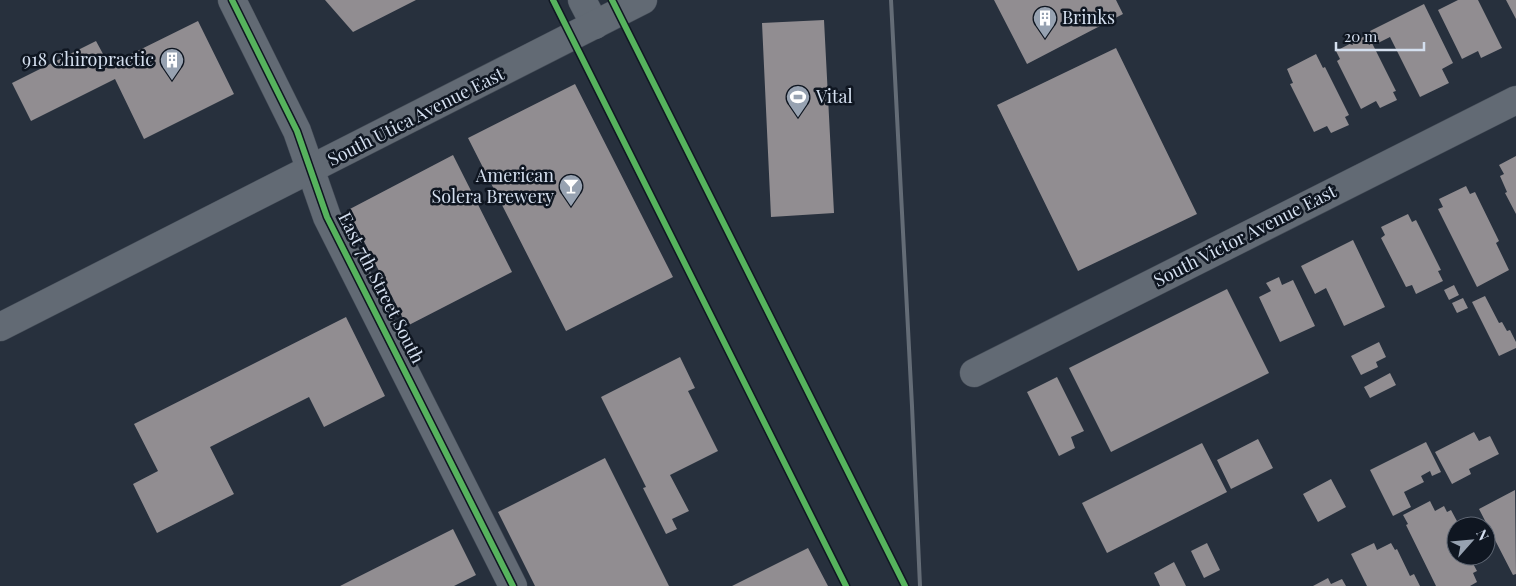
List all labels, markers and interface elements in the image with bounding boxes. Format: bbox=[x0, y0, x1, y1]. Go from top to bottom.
building icon: Brinks bbox=[1032, 5, 1058, 39]
place label: Brinks bbox=[1062, 5, 1115, 29]
scale bar bbox=[1336, 20, 1424, 52]
text: 20 m bbox=[1344, 26, 1378, 46]
place label: 918 Chiropractic bbox=[22, 47, 154, 71]
building icon: 918 Chiropractic bbox=[159, 47, 185, 81]
street label: South Utica Avenue East bbox=[323, 61, 508, 171]
sports icon: Vital bbox=[785, 84, 811, 118]
place label: Vital bbox=[815, 84, 853, 108]
place label: American Solera Brewery bbox=[432, 163, 554, 208]
bar icon: American Solera Brewery bbox=[558, 173, 584, 207]
street label: South Victor Avenue East bbox=[1149, 178, 1340, 292]
street label: East 7th Street South bbox=[333, 208, 431, 368]
north arrow bbox=[1446, 516, 1496, 566]
text: N bbox=[1472, 526, 1494, 544]

